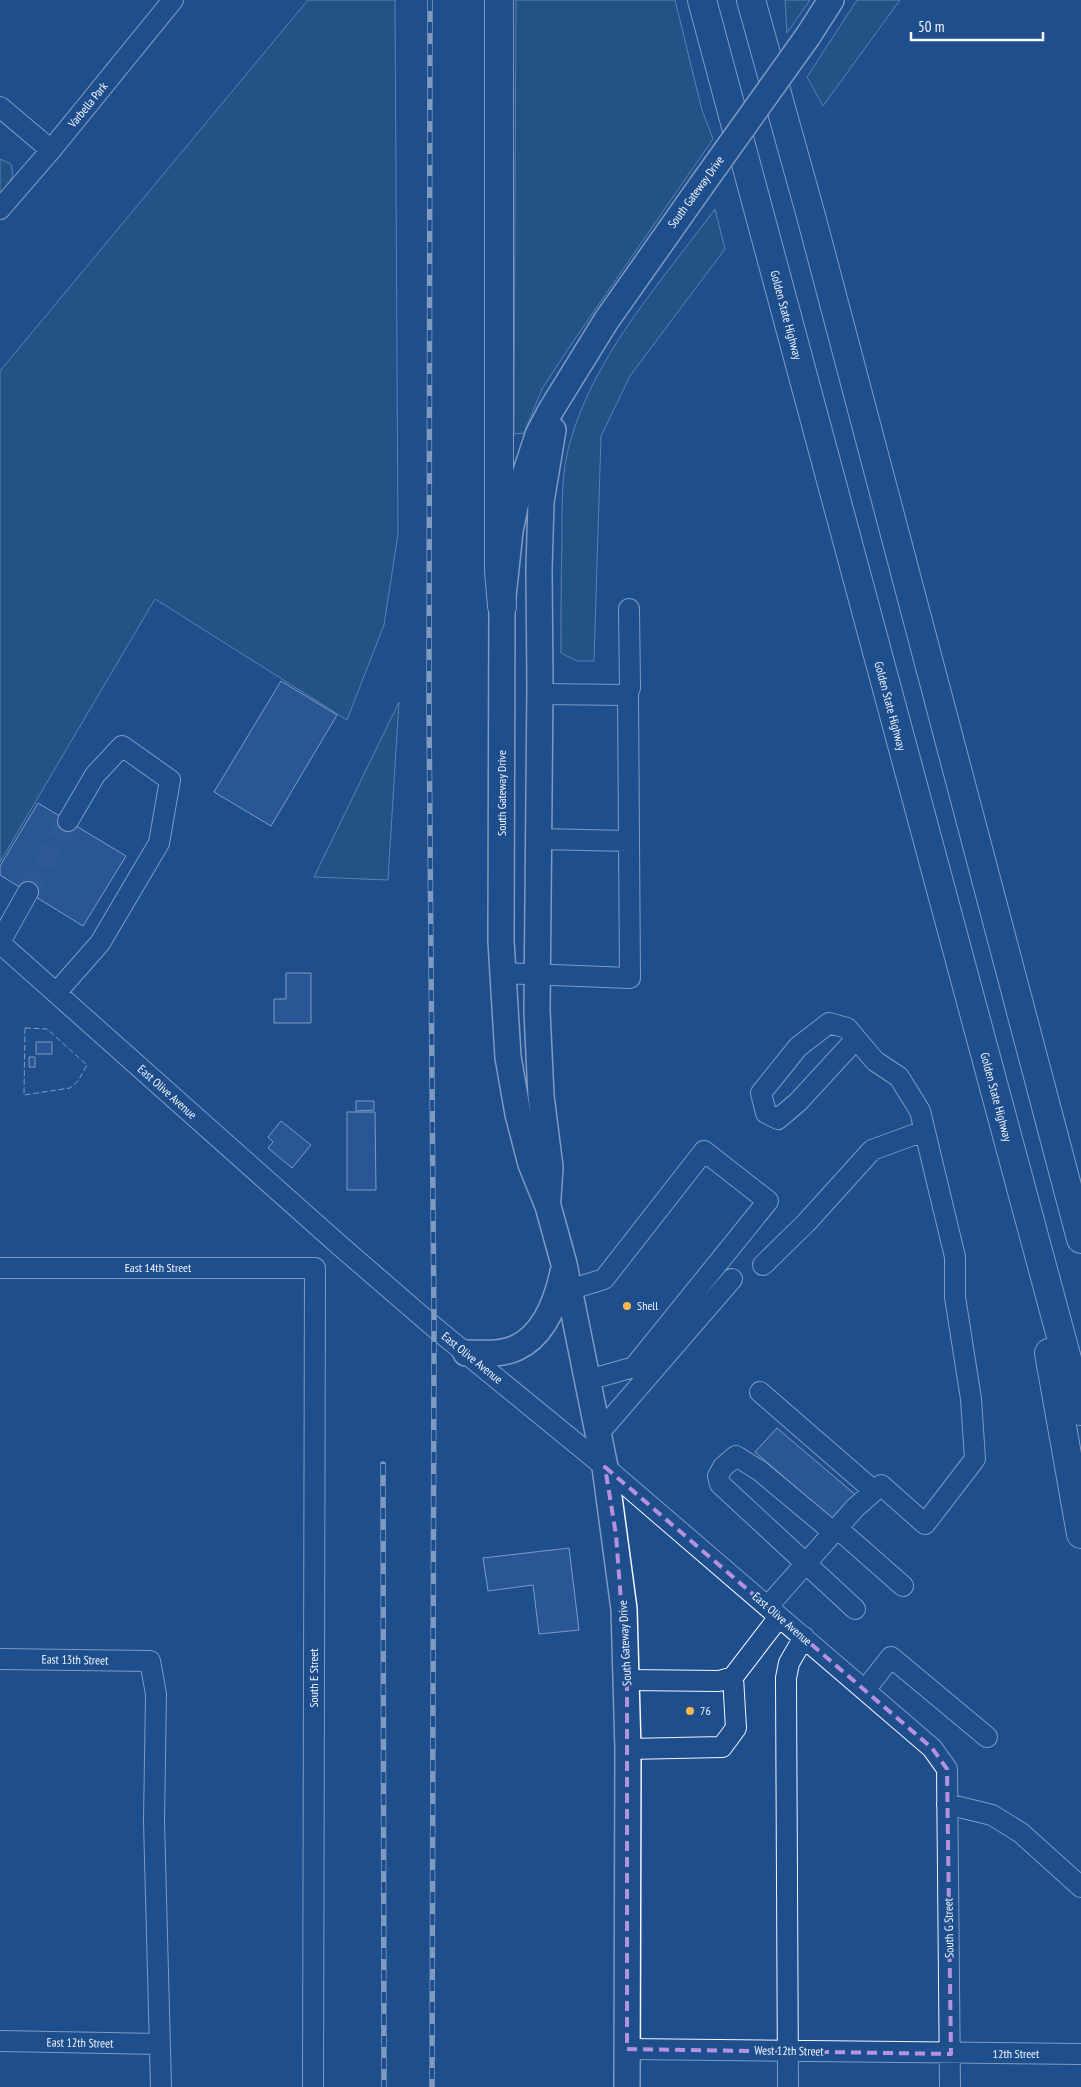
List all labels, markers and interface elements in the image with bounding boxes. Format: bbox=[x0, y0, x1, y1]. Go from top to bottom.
scale bar bbox=[911, 10, 1044, 42]
text: 50 m bbox=[918, 17, 944, 36]
street label: Varbella Park bbox=[64, 79, 111, 131]
street label: South Gateway Drive bbox=[664, 153, 727, 231]
street label: Golden State Highway bbox=[767, 269, 806, 362]
street label: Golden State Highway bbox=[871, 660, 910, 753]
street label: South Gateway Drive bbox=[494, 750, 509, 836]
street label: Golden State Highway bbox=[977, 1051, 1016, 1144]
street label: East Olive Avenue bbox=[135, 1061, 200, 1122]
street label: East 14th Street bbox=[125, 1260, 192, 1275]
place label: Shell bbox=[637, 1298, 658, 1313]
marker: Shell bbox=[621, 1300, 633, 1312]
street label: East Olive Avenue bbox=[439, 1328, 506, 1387]
street label: East Olive Avenue bbox=[749, 1589, 815, 1649]
street label: South Gateway Drive bbox=[615, 1600, 634, 1686]
street label: South E Street bbox=[306, 1648, 321, 1708]
street label: East 13th Street bbox=[42, 1651, 109, 1668]
place label: 76 bbox=[700, 1703, 711, 1718]
marker: 76 bbox=[684, 1705, 696, 1717]
street label: South G Street bbox=[940, 1897, 957, 1958]
street label: East 12th Street bbox=[47, 2034, 114, 2051]
street label: West 12th Street bbox=[754, 2042, 824, 2059]
street label: 12th Street bbox=[993, 2046, 1040, 2061]

